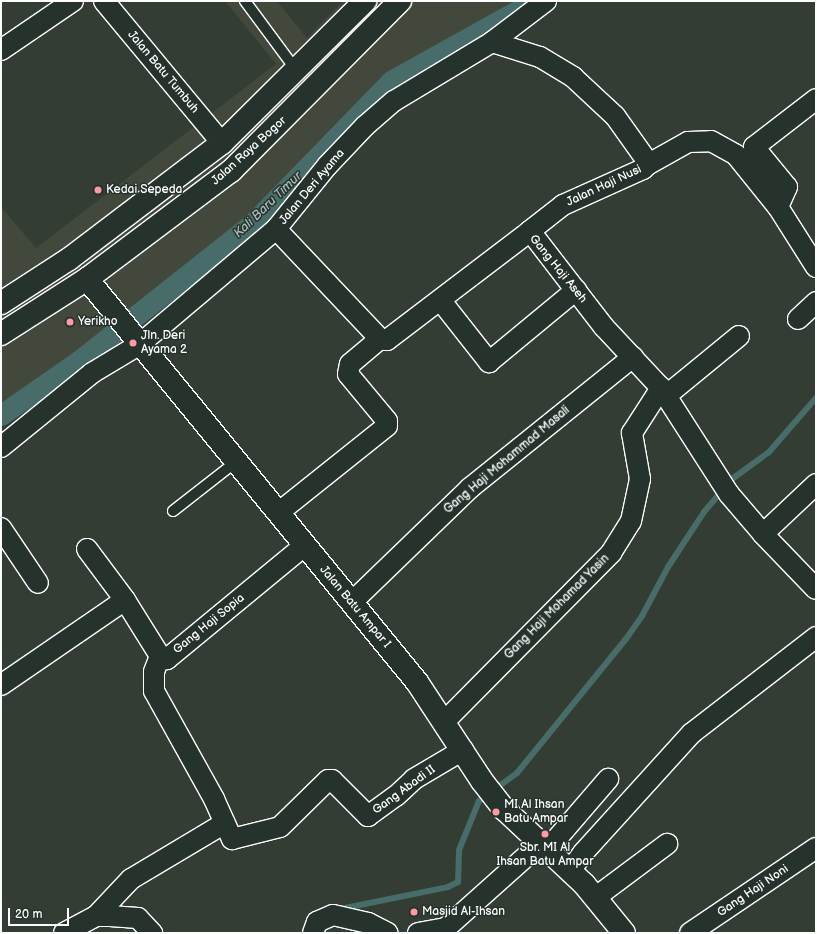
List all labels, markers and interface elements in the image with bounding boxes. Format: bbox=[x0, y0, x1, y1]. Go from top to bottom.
street label: Jalan Batu Tumbuh bbox=[124, 28, 202, 116]
street label: Jalan Raya Bogor bbox=[209, 114, 289, 188]
street label: Jalan Deri Ayama bbox=[276, 146, 348, 228]
street label: Jalan Haji Nusi bbox=[564, 162, 644, 210]
water label: Kali Baru Timur bbox=[231, 168, 305, 242]
place label: Kedai Sepeda bbox=[106, 183, 183, 197]
marker: Kedai Sepeda bbox=[93, 185, 103, 195]
street label: Gang Haji Aseh bbox=[526, 232, 590, 306]
place label: Yerikho bbox=[78, 315, 118, 329]
marker: Yerikho bbox=[65, 317, 75, 327]
place label: Jln. Deri Ayama 2 bbox=[141, 329, 187, 357]
marker: Jln. Deri Ayama 2 bbox=[128, 338, 138, 348]
street label: Gang Haji Mohammad Masali bbox=[441, 403, 573, 517]
street label: Gang Haji Mohamad Yasin bbox=[501, 551, 613, 663]
street label: Jalan Batu Ampar I bbox=[316, 563, 394, 651]
street label: Gang Haji Sopia bbox=[170, 591, 248, 657]
street label: Gang Abadi II bbox=[370, 762, 438, 818]
place label: MI Al Ihsan Batu Ampar bbox=[504, 798, 568, 826]
marker: MI Al Ihsan Batu Ampar bbox=[491, 807, 501, 817]
marker: Sbr. MI Al Ihsan Batu Ampar bbox=[540, 829, 550, 839]
place label: Sbr. MI Al Ihsan Batu Ampar bbox=[497, 841, 593, 869]
street label: Gang Haji Noni bbox=[715, 862, 791, 920]
scale bar bbox=[10, 900, 71, 926]
place label: Masjid Al-Ihsan bbox=[422, 905, 505, 919]
text: 20 m bbox=[15, 907, 42, 922]
marker: Masjid Al-Ihsan bbox=[409, 907, 419, 917]

